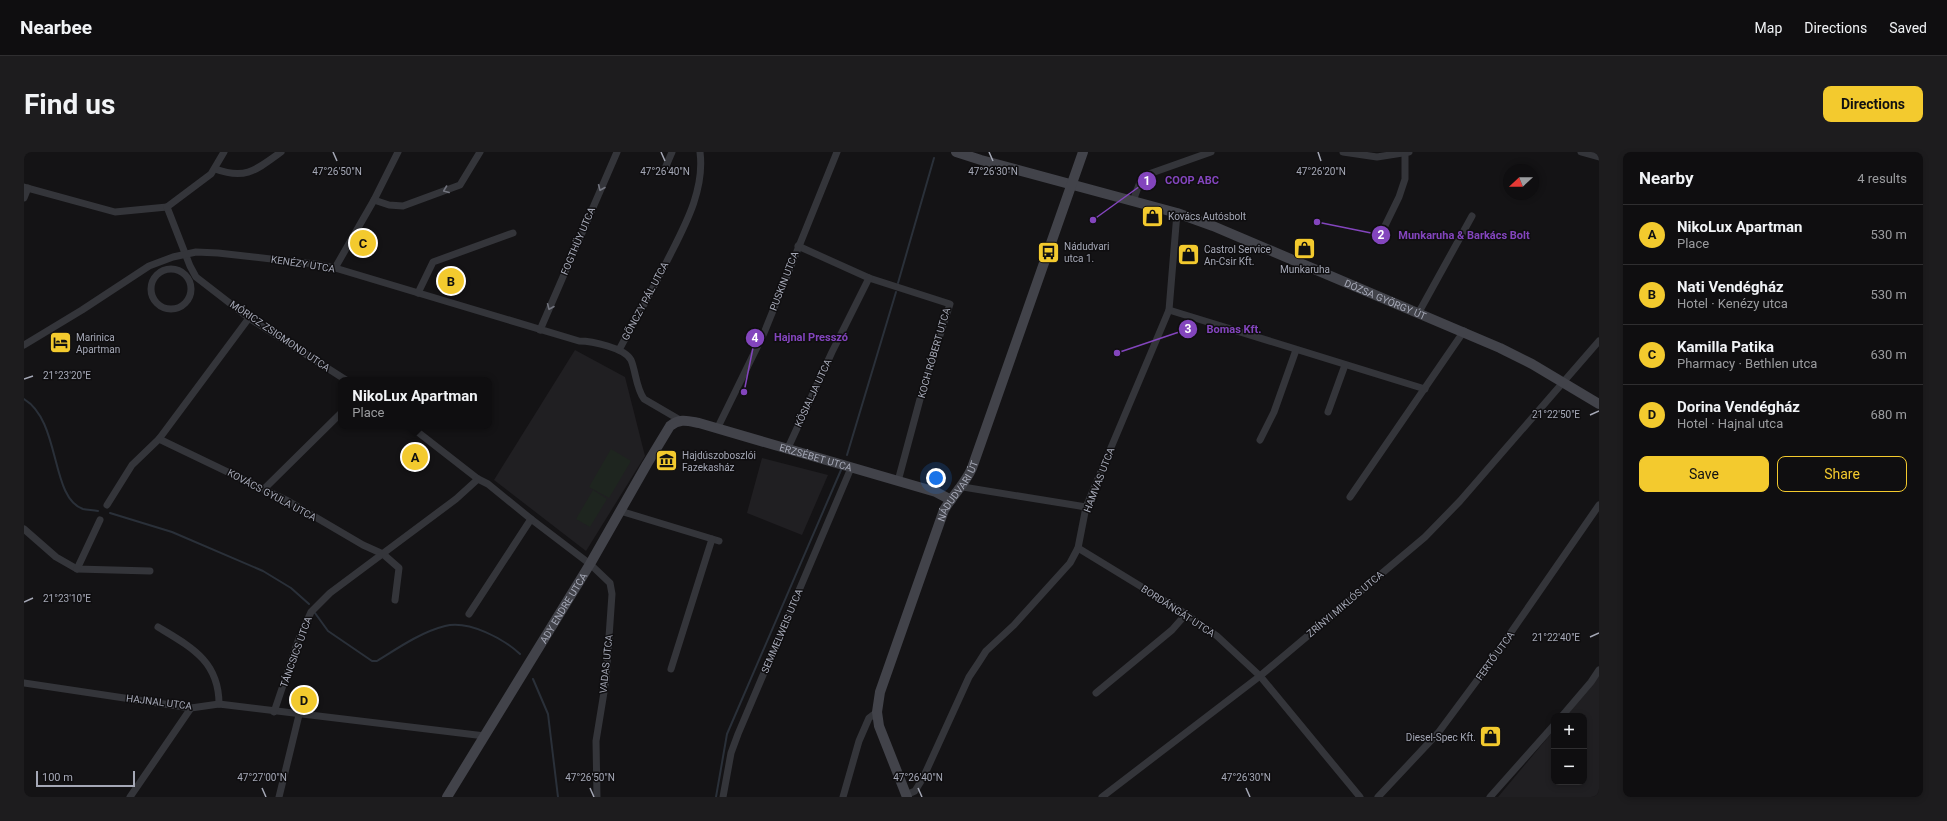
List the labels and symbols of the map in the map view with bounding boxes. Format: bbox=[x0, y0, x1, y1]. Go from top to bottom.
north arrow bbox=[1503, 164, 1539, 200]
text: 47°26'50"N bbox=[312, 166, 362, 177]
text: 47°26'40"N bbox=[640, 166, 690, 177]
text: 47°26'30"N bbox=[968, 166, 1018, 177]
text: 47°26'20"N bbox=[1296, 166, 1346, 177]
callout: COOP ABC bbox=[1137, 169, 1227, 192]
text: 1 bbox=[1144, 174, 1150, 188]
text: COOP ABC bbox=[1165, 174, 1219, 187]
one-way arrow bbox=[598, 183, 606, 191]
one-way arrow bbox=[443, 185, 450, 193]
shop icon: Kovács Autósbolt bbox=[1140, 203, 1166, 229]
street label: FOGTHÜY UTCA bbox=[558, 205, 597, 277]
place label: Kovács Autósbolt bbox=[1168, 211, 1246, 222]
callout: Munkaruha & Barkács Bolt bbox=[1371, 224, 1538, 247]
pin: C bbox=[350, 228, 376, 258]
text: 2 bbox=[1378, 228, 1385, 242]
text: Munkaruha & Barkács Bolt bbox=[1398, 229, 1530, 242]
shop icon: Munkaruha bbox=[1292, 236, 1318, 262]
bus stop icon: Nádudvari utca 1. bbox=[1035, 239, 1061, 265]
place label: Nádudvari utca 1. bbox=[1064, 241, 1109, 264]
shop icon: Castrol Service An-Csir Kft. bbox=[1175, 242, 1201, 268]
place label: Castrol Service An-Csir Kft. bbox=[1204, 244, 1271, 267]
street label: PUSKIN UTCA bbox=[768, 249, 801, 312]
street label: KENÉZY UTCA bbox=[270, 253, 336, 275]
street label: GÖNCZY PÁL UTCA bbox=[619, 259, 671, 342]
place label: Munkaruha bbox=[1280, 264, 1330, 275]
pin: B bbox=[438, 266, 464, 296]
street label: DÓZSA GYÖRGY ÚT bbox=[1343, 277, 1428, 322]
street label: MÓRICZ ZSIGMOND UTCA bbox=[228, 298, 333, 374]
one-way arrow bbox=[547, 303, 555, 311]
street label: KOCH RÓBERT UTCA bbox=[915, 306, 952, 399]
callout: Bomas Kft. bbox=[1178, 317, 1269, 340]
text: 3 bbox=[1185, 322, 1192, 336]
text: Bomas Kft. bbox=[1207, 323, 1261, 336]
callout: Hajnal Presszó bbox=[745, 326, 856, 349]
hotel icon: Marinica Apartman bbox=[47, 330, 73, 356]
text: 4 bbox=[752, 331, 759, 345]
text: Hajnal Presszó bbox=[774, 331, 848, 344]
place label: Marinica Apartman bbox=[76, 332, 120, 355]
street label: KÖSIALJA UTCA bbox=[792, 357, 834, 429]
text: 21°23'20"E bbox=[43, 370, 91, 381]
text: 21°22'50"E bbox=[1532, 409, 1580, 420]
street label: ERZSÉBET UTCA bbox=[778, 441, 854, 473]
pin: A bbox=[402, 442, 428, 472]
street label: HAMVAS UTCA bbox=[1082, 445, 1117, 514]
museum icon: Hajdúszoboszlói Fazekasház bbox=[654, 448, 680, 474]
place label: Hajdúszoboszlói Fazekasház bbox=[682, 450, 756, 473]
street label: NÁDUDVARI ÚT bbox=[935, 459, 980, 523]
street label: KOVÁCS GYULA UTCA bbox=[226, 466, 319, 523]
your location bbox=[926, 468, 946, 488]
street label: ZRÍNYI MIKLÓS UTCA bbox=[1304, 568, 1386, 639]
street label: ADY ENDRE UTCA bbox=[537, 570, 589, 645]
street label: BORDÁNGÁT UTCA bbox=[1139, 582, 1218, 639]
street label: SEMMELWEIS UTCA bbox=[759, 587, 805, 675]
text: 21°23'10"E bbox=[43, 593, 91, 604]
street label: TÁNCSICS UTCA bbox=[277, 614, 314, 689]
street label: FERTŐ UTCA bbox=[1473, 629, 1517, 683]
text: 21°22'40"E bbox=[1532, 632, 1580, 643]
street label: VADAS UTCA bbox=[597, 633, 615, 694]
pin: D bbox=[291, 685, 317, 715]
street label: HAJNAL UTCA bbox=[125, 693, 193, 712]
shop icon: Diesel-Spec Kft. bbox=[1478, 724, 1504, 750]
place label: Diesel-Spec Kft. bbox=[1406, 732, 1476, 743]
scale bar bbox=[36, 769, 135, 788]
text: 47°27'00"N bbox=[237, 772, 287, 783]
text: 47°26'50"N bbox=[565, 772, 615, 783]
text: 47°26'40"N bbox=[893, 772, 943, 783]
text: 47°26'30"N bbox=[1221, 772, 1271, 783]

